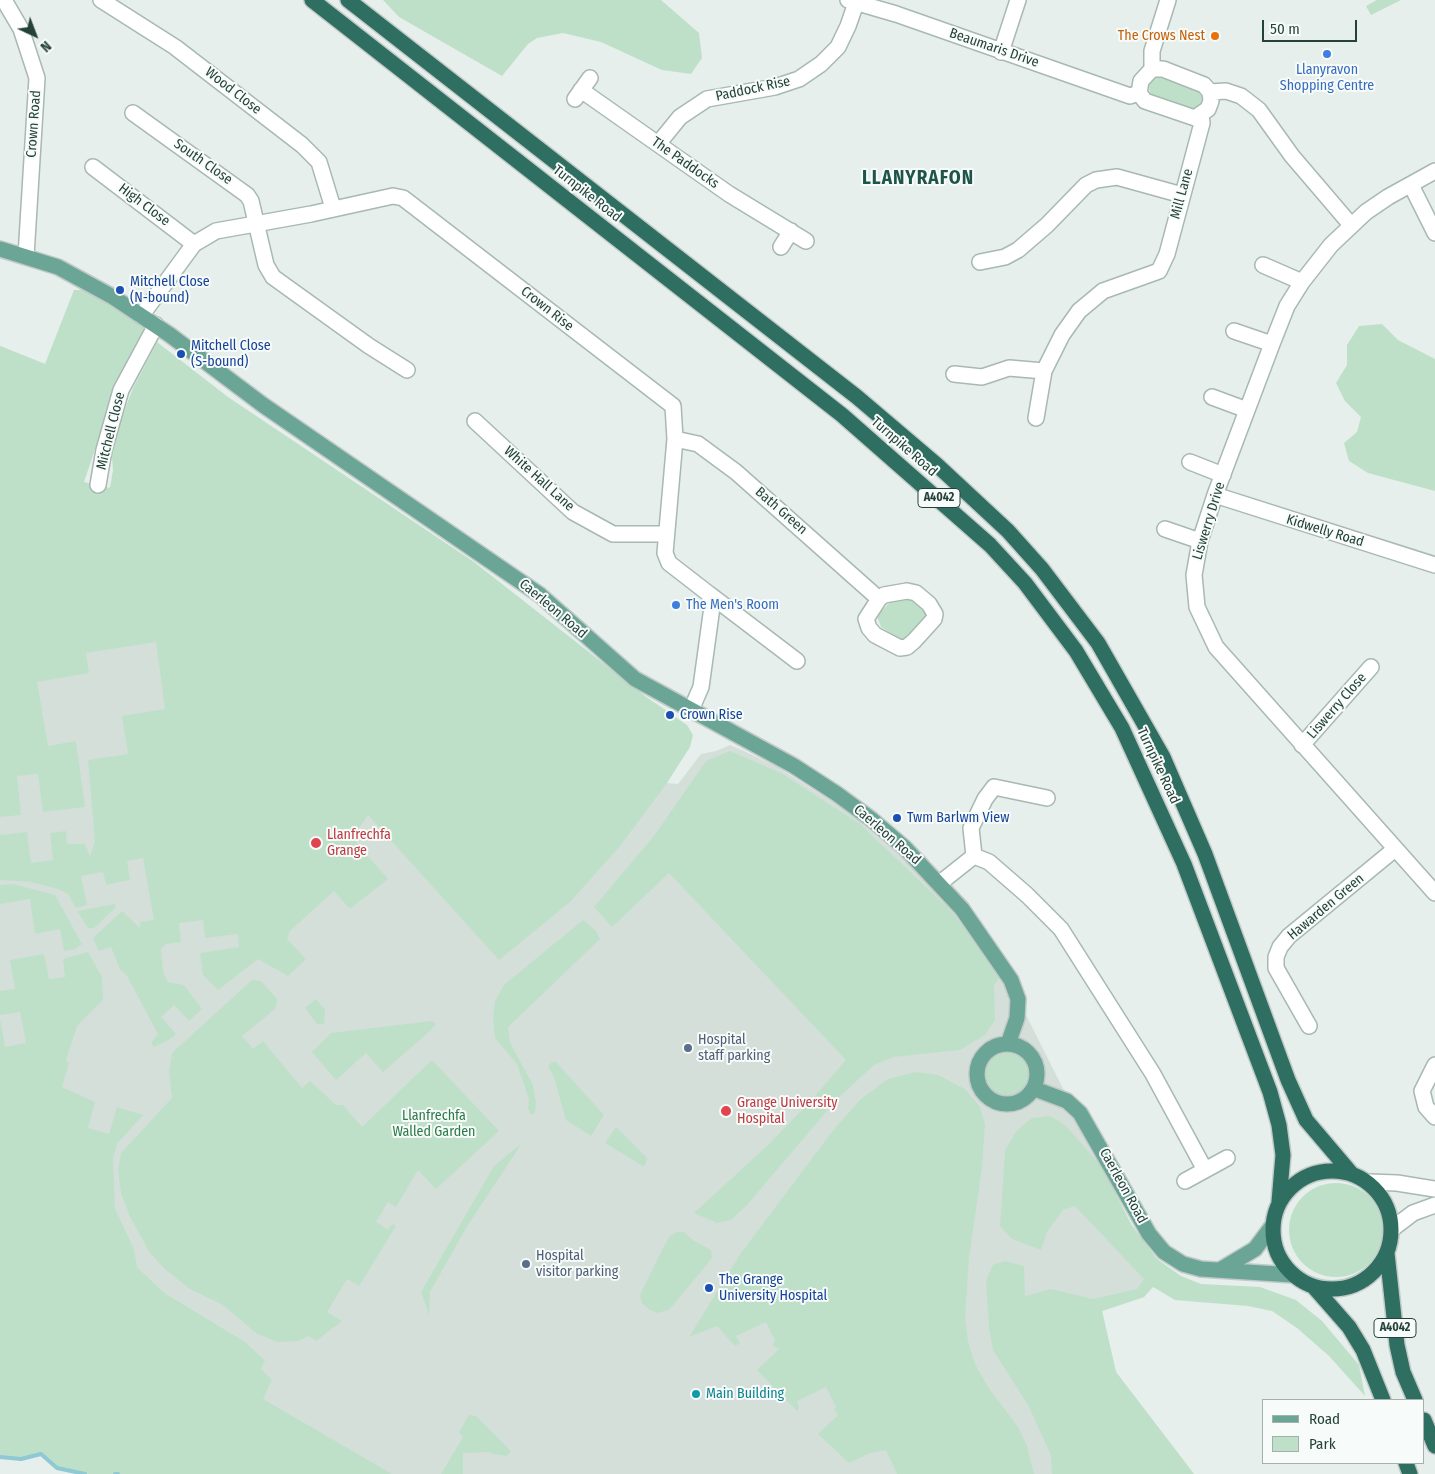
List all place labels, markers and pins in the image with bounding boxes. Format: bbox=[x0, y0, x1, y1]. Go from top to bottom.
place label: The Crows Nest bbox=[1118, 28, 1205, 44]
marker: The Crows Nest bbox=[1209, 30, 1221, 42]
marker: Llanyravon Shopping Centre bbox=[1321, 48, 1333, 60]
place label: Llanyravon Shopping Centre bbox=[1280, 62, 1374, 94]
place label: Mitchell Close (N-bound) bbox=[130, 274, 210, 306]
marker: Mitchell Close (N-bound) bbox=[114, 284, 126, 296]
place label: Mitchell Close (S-bound) bbox=[191, 338, 271, 371]
marker: Mitchell Close (S-bound) bbox=[175, 348, 187, 360]
place label: The Men's Room bbox=[686, 597, 779, 613]
marker: The Men's Room bbox=[670, 599, 682, 611]
place label: Crown Rise bbox=[680, 707, 743, 723]
marker: Crown Rise bbox=[664, 709, 676, 721]
place label: Twm Barlwm View bbox=[907, 810, 1009, 826]
marker: Twm Barlwm View bbox=[891, 812, 903, 824]
place label: Llanfrechfa Grange bbox=[327, 827, 391, 860]
marker: Llanfrechfa Grange bbox=[309, 836, 323, 850]
place label: Hospital staff parking bbox=[698, 1032, 770, 1064]
marker: Hospital staff parking bbox=[682, 1042, 694, 1054]
place label: Grange University Hospital bbox=[737, 1095, 837, 1128]
marker: Grange University Hospital bbox=[719, 1104, 733, 1118]
place label: Hospital visitor parking bbox=[536, 1248, 618, 1280]
marker: Hospital visitor parking bbox=[520, 1258, 532, 1270]
place label: The Grange University Hospital bbox=[719, 1272, 827, 1304]
marker: The Grange University Hospital bbox=[703, 1282, 715, 1294]
place label: Main Building bbox=[706, 1386, 784, 1402]
marker: Main Building bbox=[690, 1388, 702, 1400]

